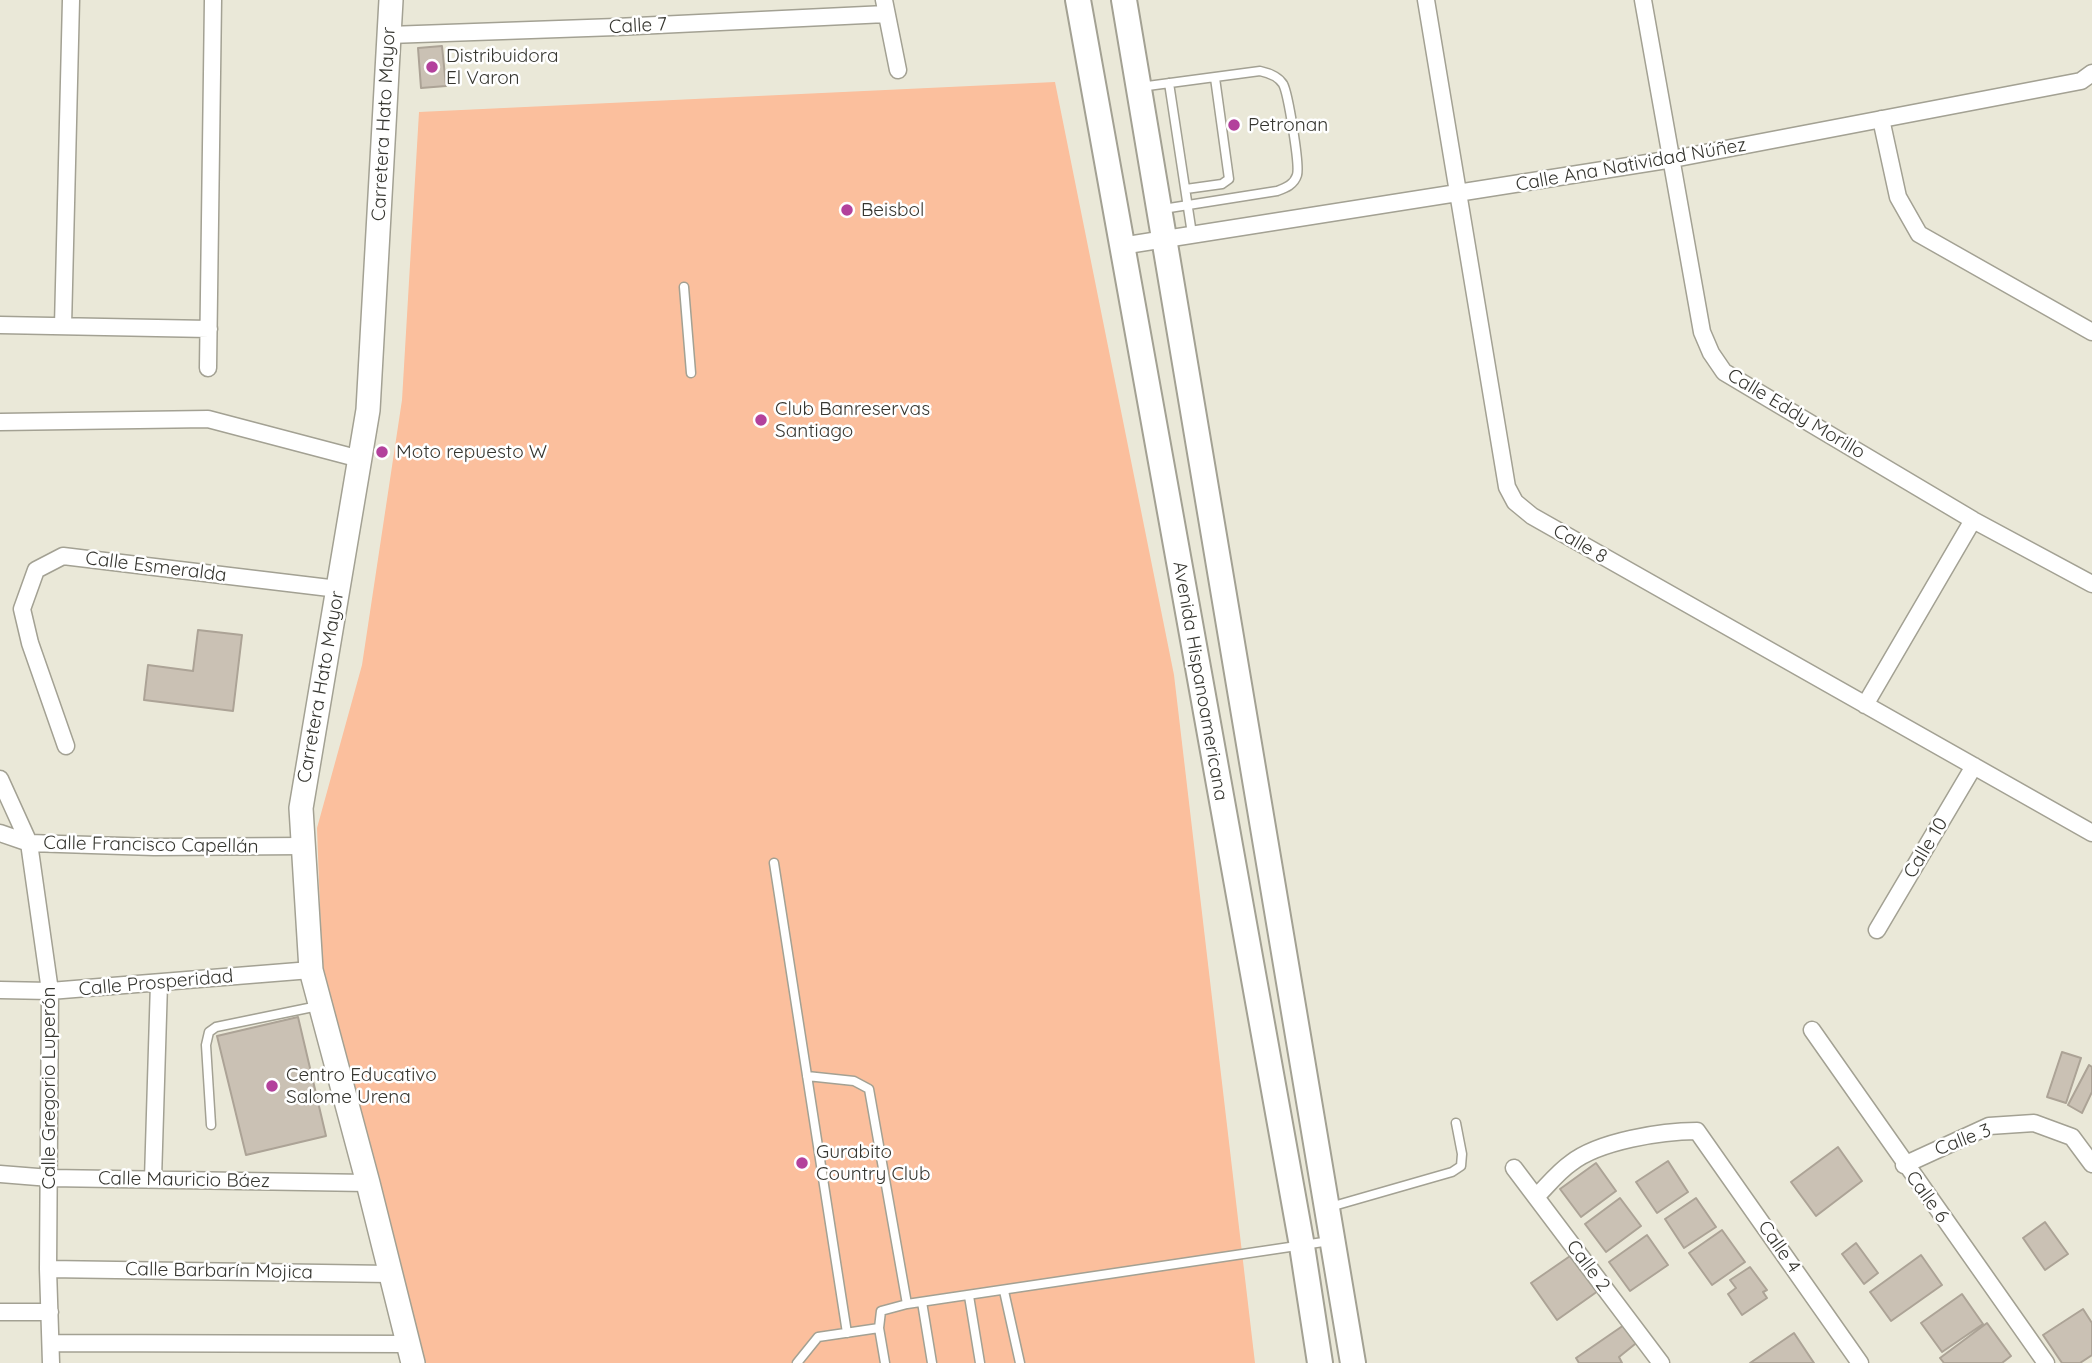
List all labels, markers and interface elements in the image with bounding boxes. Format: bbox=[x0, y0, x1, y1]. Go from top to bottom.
street label: Calle 7 bbox=[608, 13, 668, 39]
street label: Carretera Hato Mayor bbox=[368, 26, 400, 222]
place label: Distribuidora El Varon bbox=[446, 45, 558, 89]
marker: Distribuidora El Varon bbox=[424, 59, 440, 75]
place label: Petronan bbox=[1248, 114, 1328, 136]
marker: Petronan bbox=[1226, 117, 1242, 133]
street label: Calle Ana Natividad Núñez bbox=[1514, 133, 1748, 197]
place label: Beisbol bbox=[861, 199, 924, 221]
marker: Beisbol bbox=[839, 202, 855, 218]
street label: Calle Eddy Morillo bbox=[1723, 364, 1869, 464]
place label: Club Banreservas Santiago bbox=[775, 398, 930, 442]
marker: Club Banreservas Santiago bbox=[753, 412, 769, 428]
place label: Moto repuesto W bbox=[396, 441, 547, 463]
marker: Moto repuesto W bbox=[374, 444, 390, 460]
street label: Calle 8 bbox=[1549, 519, 1611, 569]
street label: Calle Esmeralda bbox=[84, 547, 228, 587]
street label: Avenida Hispanoamericana bbox=[1168, 560, 1232, 802]
street label: Carretera Hato Mayor bbox=[293, 589, 349, 785]
street label: Calle 10 bbox=[1899, 814, 1953, 882]
street label: Calle Francisco Capellán bbox=[43, 832, 259, 858]
street label: Calle Prosperidad bbox=[78, 965, 234, 1001]
street label: Calle Gregorio Luperón bbox=[38, 986, 60, 1190]
place label: Centro Educativo Salome Urena bbox=[286, 1064, 437, 1108]
marker: Centro Educativo Salome Urena bbox=[264, 1078, 280, 1094]
street label: Calle 3 bbox=[1932, 1119, 1994, 1161]
place label: Gurabito Country Club bbox=[816, 1141, 930, 1185]
marker: Gurabito Country Club bbox=[794, 1155, 810, 1171]
street label: Calle Mauricio Báez bbox=[98, 1167, 270, 1193]
street label: Calle 6 bbox=[1901, 1167, 1953, 1227]
street label: Calle 4 bbox=[1753, 1217, 1805, 1277]
street label: Calle 2 bbox=[1561, 1236, 1615, 1296]
street label: Calle Barbarín Mojica bbox=[125, 1258, 313, 1284]

